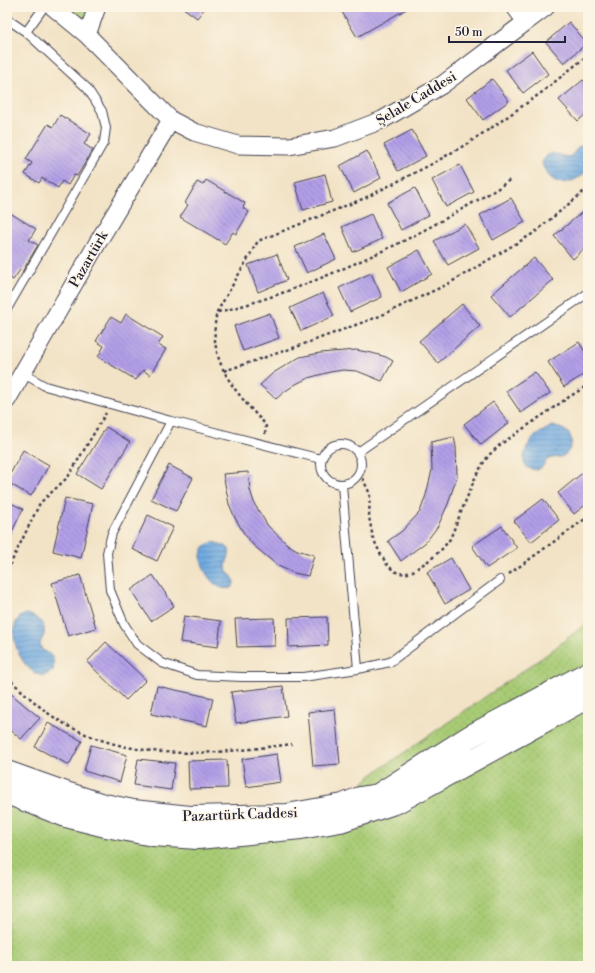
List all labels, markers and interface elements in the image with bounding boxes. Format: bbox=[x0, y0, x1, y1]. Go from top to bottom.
scale bar bbox=[449, 18, 565, 44]
text: 50 m bbox=[455, 25, 483, 40]
street label: Şelale Caddesi bbox=[373, 68, 460, 130]
street label: Pazartürk bbox=[65, 227, 113, 291]
street label: Pazartürk Caddesi bbox=[182, 804, 298, 826]

